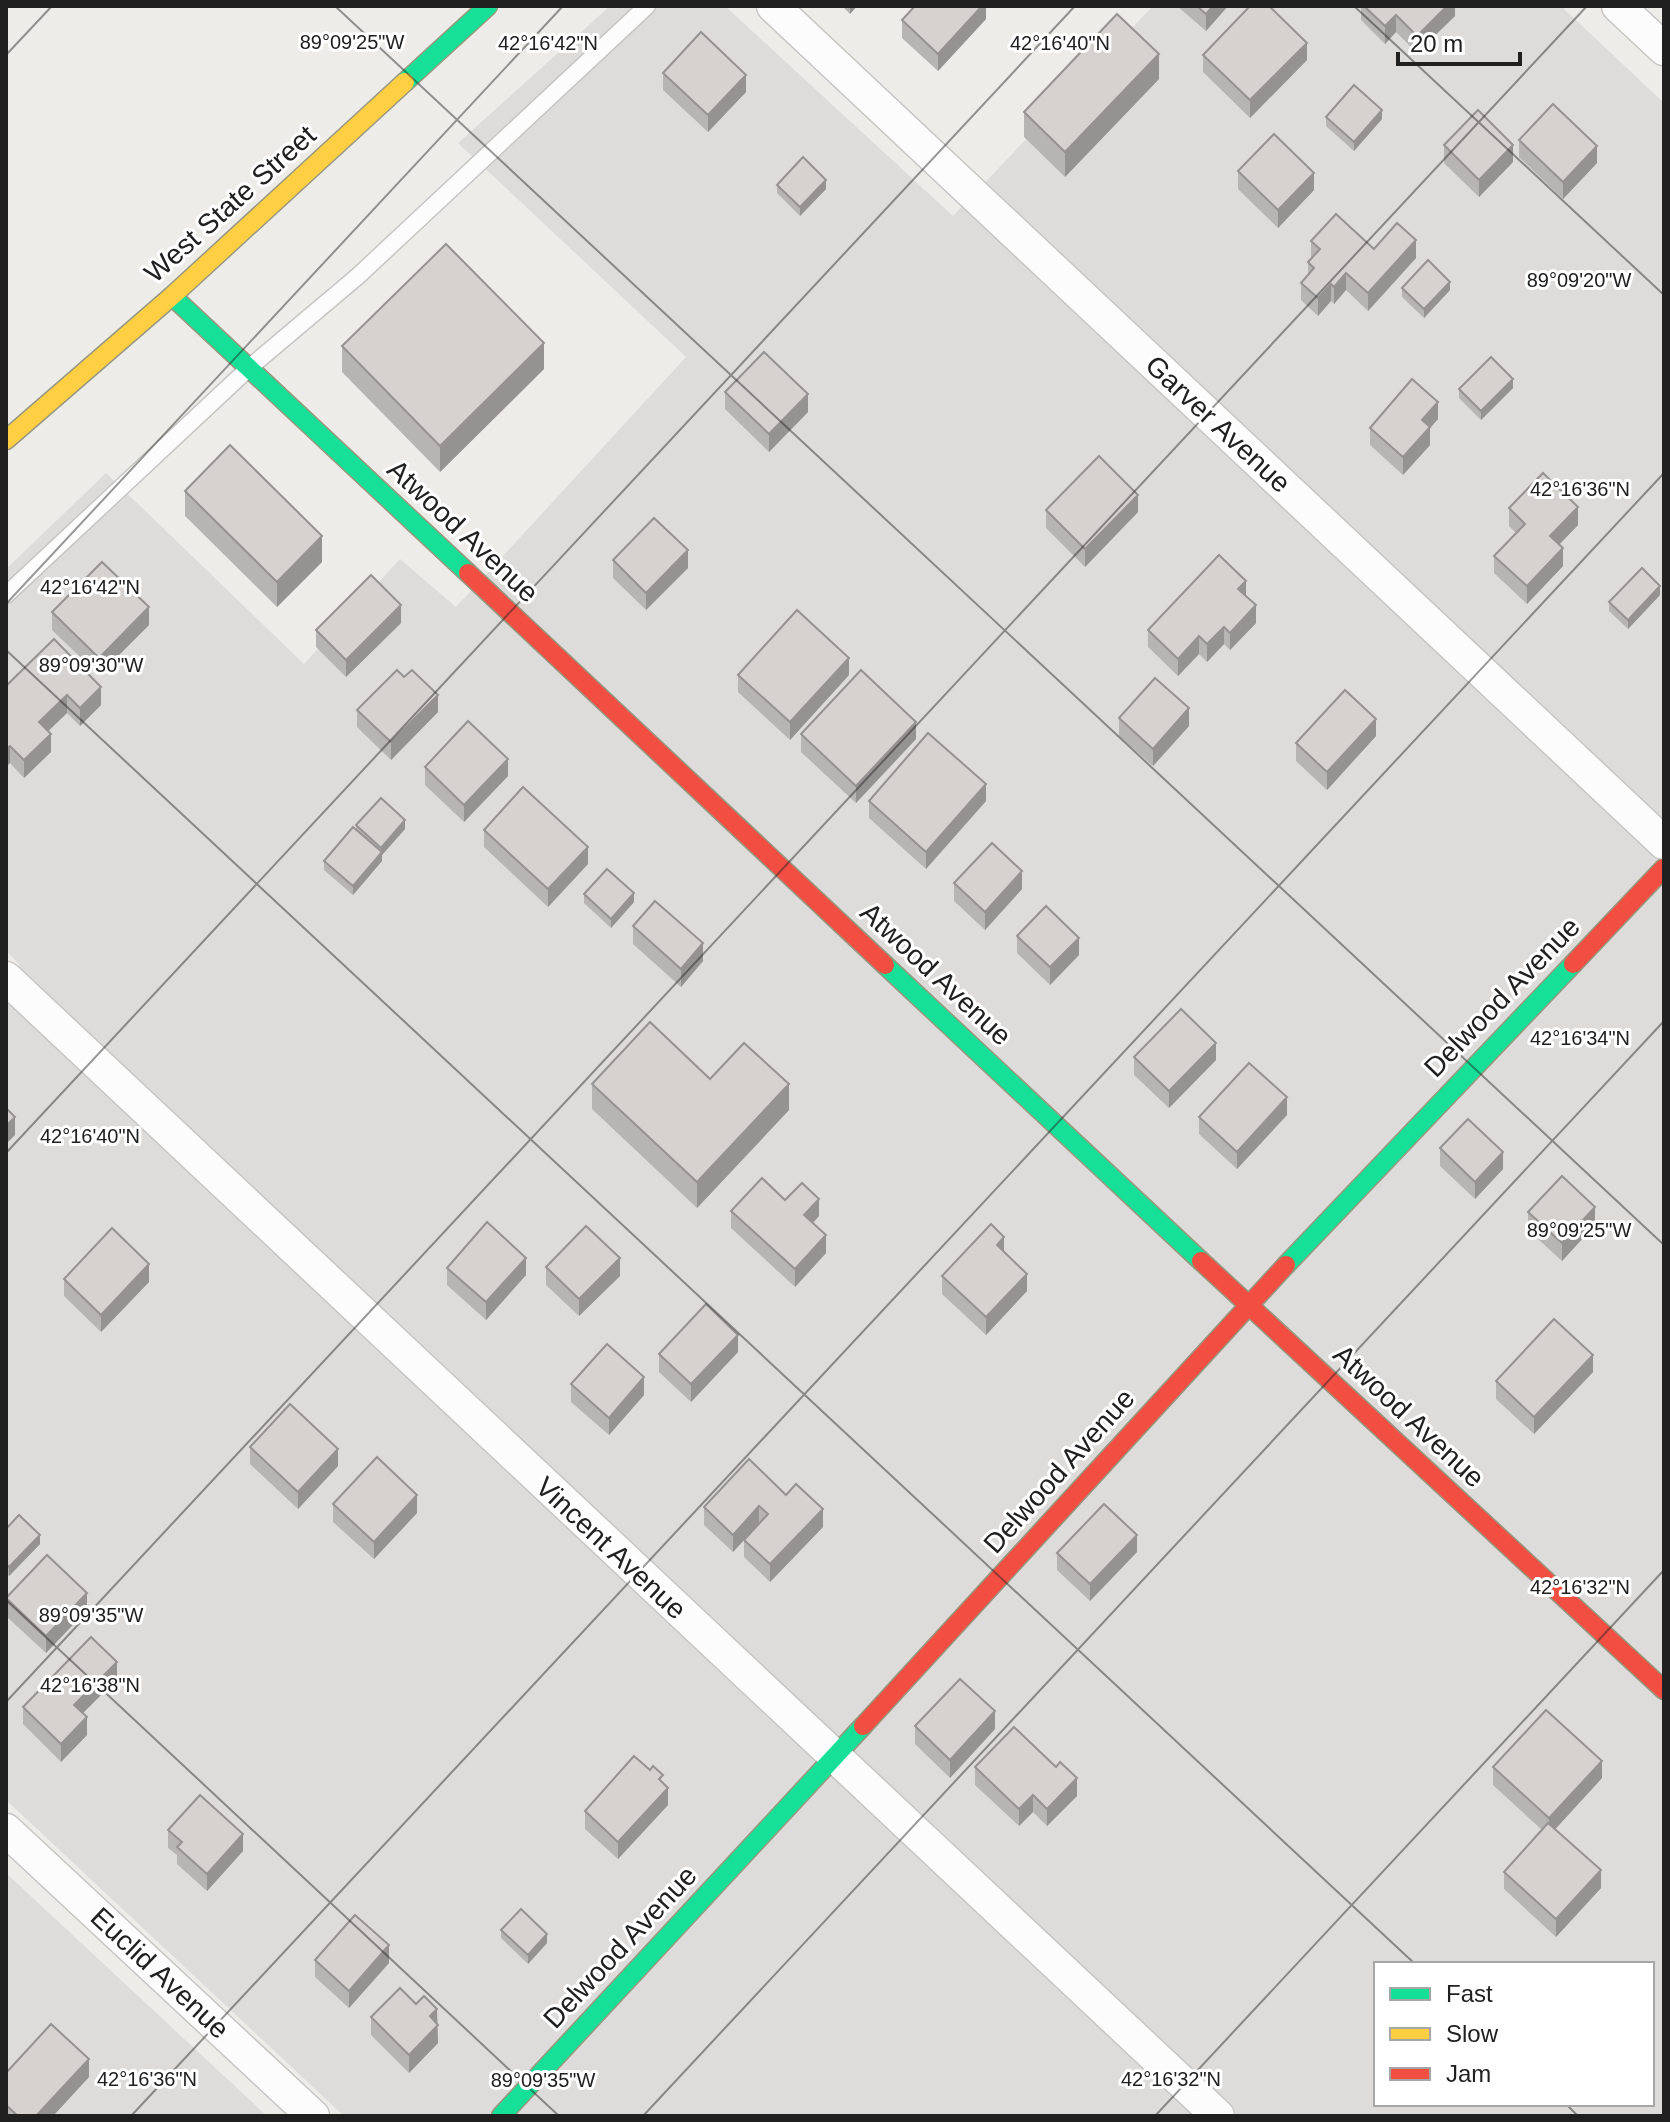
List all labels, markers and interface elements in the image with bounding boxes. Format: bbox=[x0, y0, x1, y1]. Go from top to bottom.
scale bar bbox=[1398, 16, 1520, 66]
text: 20 m bbox=[1410, 30, 1463, 57]
text: 89°09'25"W bbox=[300, 31, 404, 53]
text: 42°16'42"N bbox=[498, 32, 598, 54]
text: 42°16'40"N bbox=[1010, 32, 1110, 54]
street label: West State Street bbox=[138, 119, 322, 289]
text: 89°09'20"W bbox=[1527, 269, 1631, 291]
street label: Garver Avenue bbox=[1139, 349, 1297, 499]
street label: Atwood Avenue bbox=[381, 453, 545, 609]
text: 42°16'36"N bbox=[1530, 478, 1630, 500]
text: 42°16'42"N bbox=[40, 576, 140, 598]
text: 89°09'30"W bbox=[39, 654, 143, 676]
street label: Atwood Avenue bbox=[854, 896, 1018, 1052]
street label: Delwood Avenue bbox=[1418, 911, 1586, 1083]
text: 42°16'34"N bbox=[1530, 1027, 1630, 1049]
text: 42°16'40"N bbox=[40, 1125, 140, 1147]
text: 89°09'25"W bbox=[1527, 1219, 1631, 1241]
street label: Atwood Avenue bbox=[1327, 1338, 1491, 1494]
street label: Delwood Avenue bbox=[977, 1383, 1141, 1559]
street label: Vincent Avenue bbox=[530, 1471, 692, 1625]
text: 42°16'32"N bbox=[1530, 1576, 1630, 1598]
text: 89°09'35"W bbox=[39, 1604, 143, 1626]
text: 42°16'38"N bbox=[40, 1674, 140, 1696]
street label: Delwood Avenue bbox=[537, 1860, 703, 2034]
street label: Euclid Avenue bbox=[85, 1901, 235, 2045]
legend bbox=[1374, 1962, 1654, 2106]
text: Fast bbox=[1446, 1980, 1493, 2007]
text: Slow bbox=[1446, 2020, 1499, 2047]
text: Jam bbox=[1446, 2060, 1491, 2087]
text: 42°16'36"N bbox=[97, 2068, 197, 2090]
text: 42°16'32"N bbox=[1121, 2068, 1221, 2090]
text: 89°09'35"W bbox=[491, 2069, 595, 2091]

